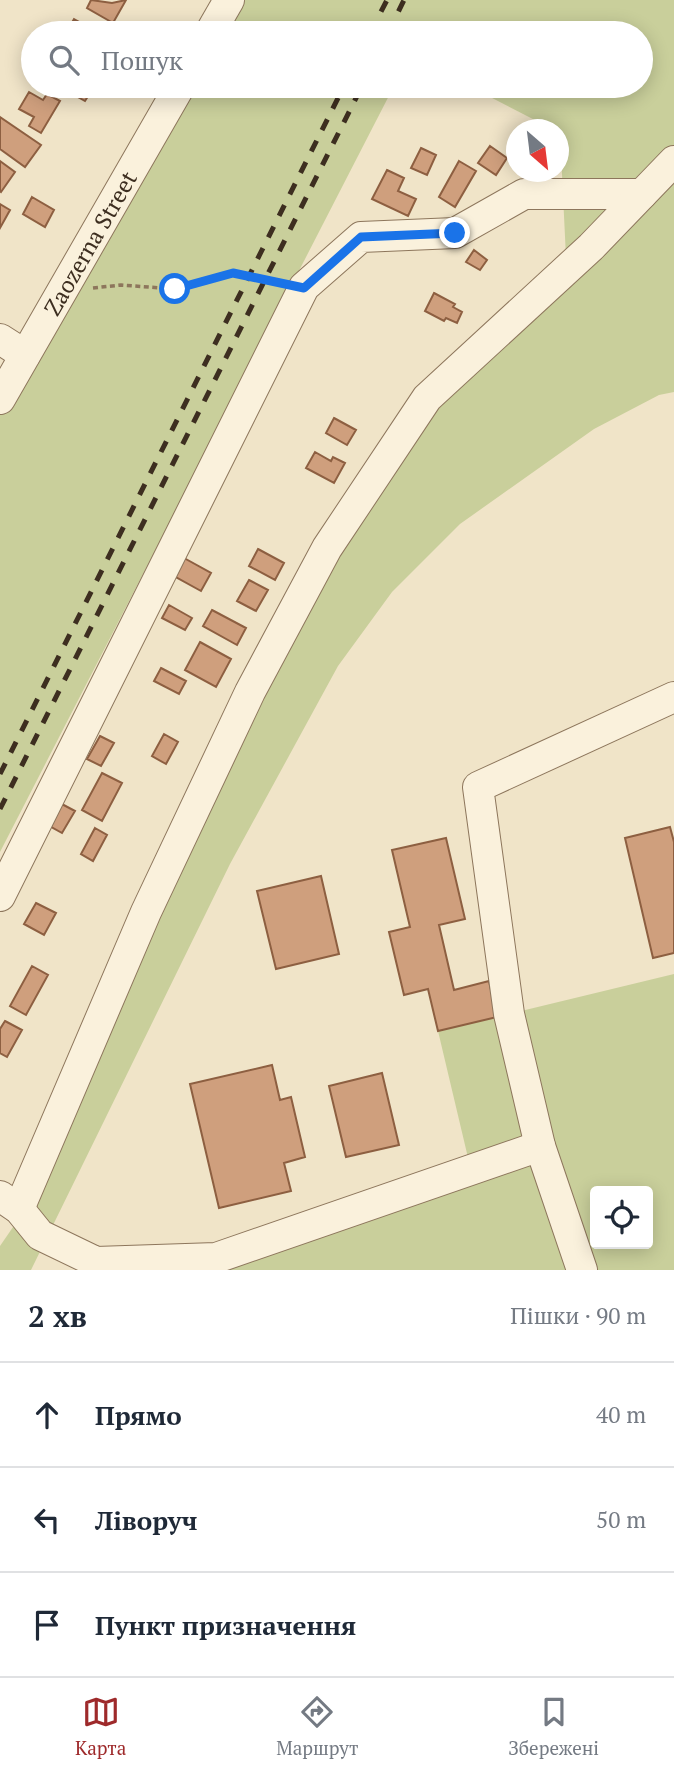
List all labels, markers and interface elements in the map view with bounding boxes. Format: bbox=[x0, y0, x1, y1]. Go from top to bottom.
search box bbox=[21, 21, 653, 98]
icon: search bbox=[45, 41, 83, 79]
text: Пошук bbox=[101, 43, 183, 77]
north arrow bbox=[506, 119, 569, 182]
street label: Zaozerna Street bbox=[36, 165, 144, 321]
route end bbox=[439, 217, 470, 248]
route start bbox=[159, 273, 190, 304]
map controls bbox=[590, 1186, 653, 1249]
button: locate bbox=[590, 1186, 653, 1249]
text: 2 хв bbox=[28, 1296, 87, 1336]
text: Пішки · 90 m bbox=[510, 1300, 646, 1331]
icon: ahead bbox=[28, 1396, 66, 1434]
text: Прямо bbox=[95, 1398, 182, 1432]
text: 40 m bbox=[596, 1399, 646, 1430]
icon: left bbox=[28, 1501, 66, 1539]
text: Ліворуч bbox=[95, 1503, 198, 1537]
text: 50 m bbox=[596, 1504, 646, 1535]
icon: arrive bbox=[28, 1606, 66, 1644]
text: Пункт призначення bbox=[95, 1608, 356, 1642]
tab: Карта bbox=[75, 1693, 126, 1760]
tab: Маршрут bbox=[276, 1693, 358, 1760]
tab: Збережені bbox=[508, 1693, 599, 1760]

